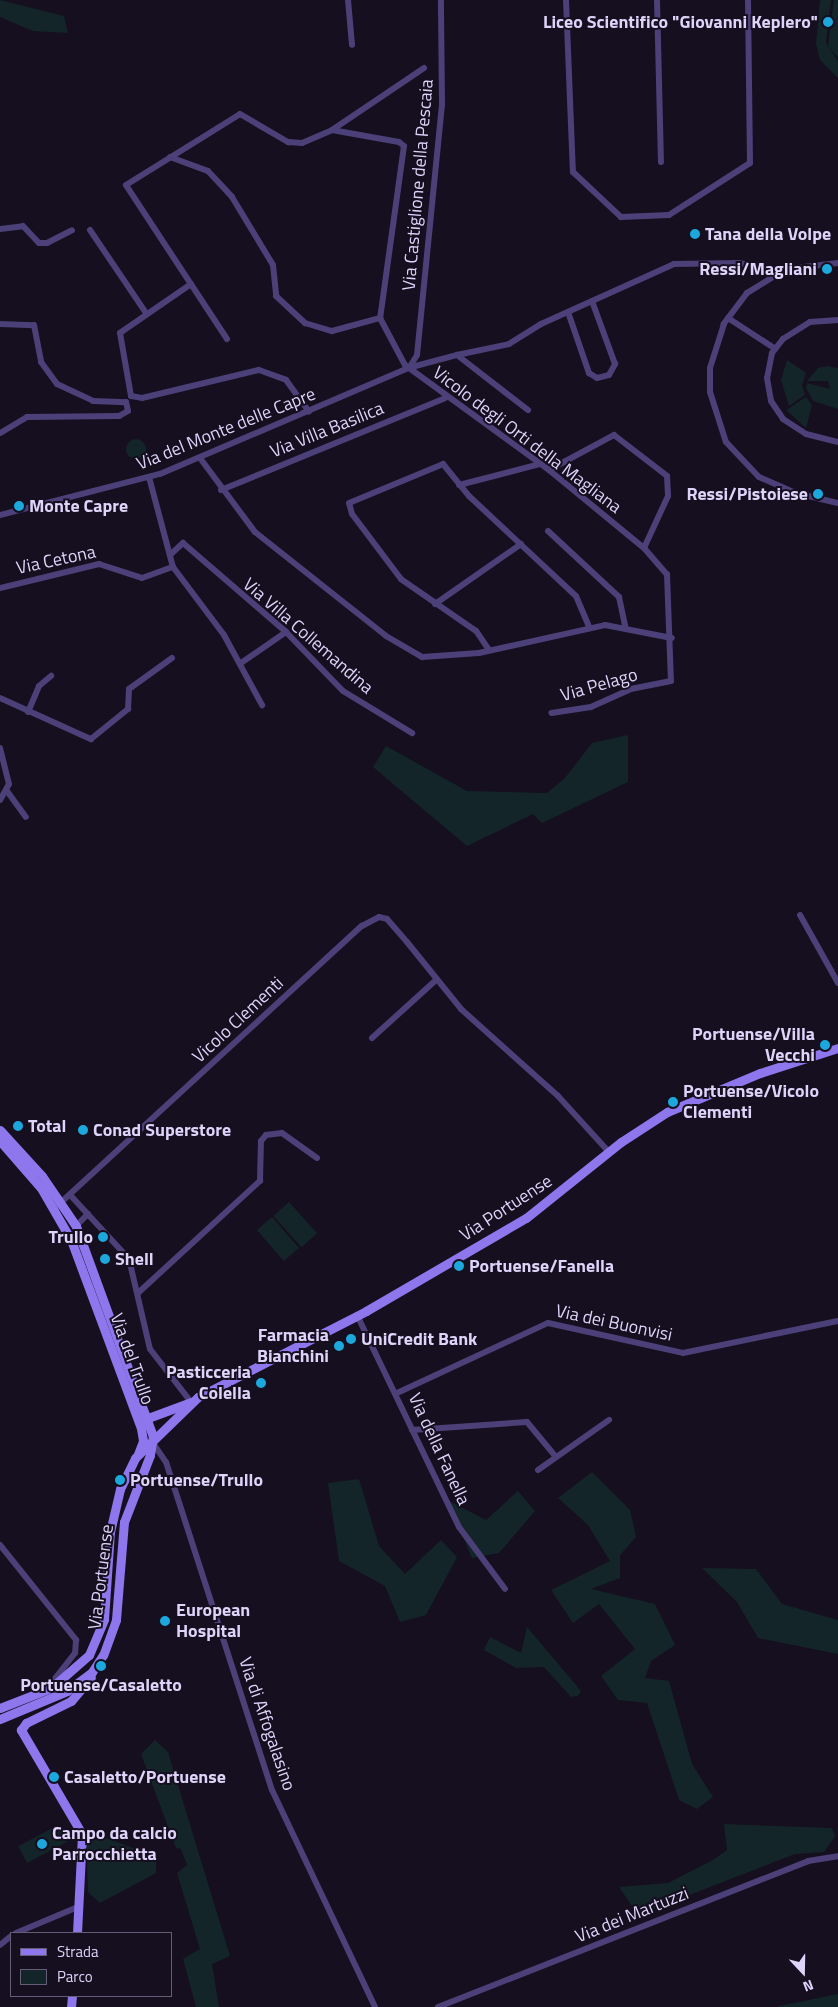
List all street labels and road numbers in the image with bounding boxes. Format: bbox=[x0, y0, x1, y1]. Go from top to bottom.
street label: Via Castiglione della Pescaia bbox=[398, 78, 438, 292]
street label: Vicolo degli Orti della Magliana bbox=[428, 362, 626, 518]
street label: Via del Monte delle Capre bbox=[133, 383, 319, 475]
street label: Via Villa Basilica bbox=[267, 397, 387, 463]
street label: Via Cetona bbox=[14, 541, 98, 579]
street label: Via Villa Collemandina bbox=[238, 574, 378, 698]
street label: Via Pelago bbox=[558, 664, 640, 706]
street label: Vicolo Clementi bbox=[188, 972, 288, 1068]
street label: Via Portuense bbox=[456, 1170, 556, 1246]
street label: Via dei Buonvisi bbox=[554, 1300, 674, 1346]
street label: Via del Trullo bbox=[105, 1310, 159, 1408]
street label: Via della Fanella bbox=[404, 1389, 474, 1509]
street label: Via Portuense bbox=[84, 1523, 118, 1631]
street label: Via di Affogalasino bbox=[234, 1654, 300, 1794]
street label: Via dei Martuzzi bbox=[572, 1882, 692, 1948]

